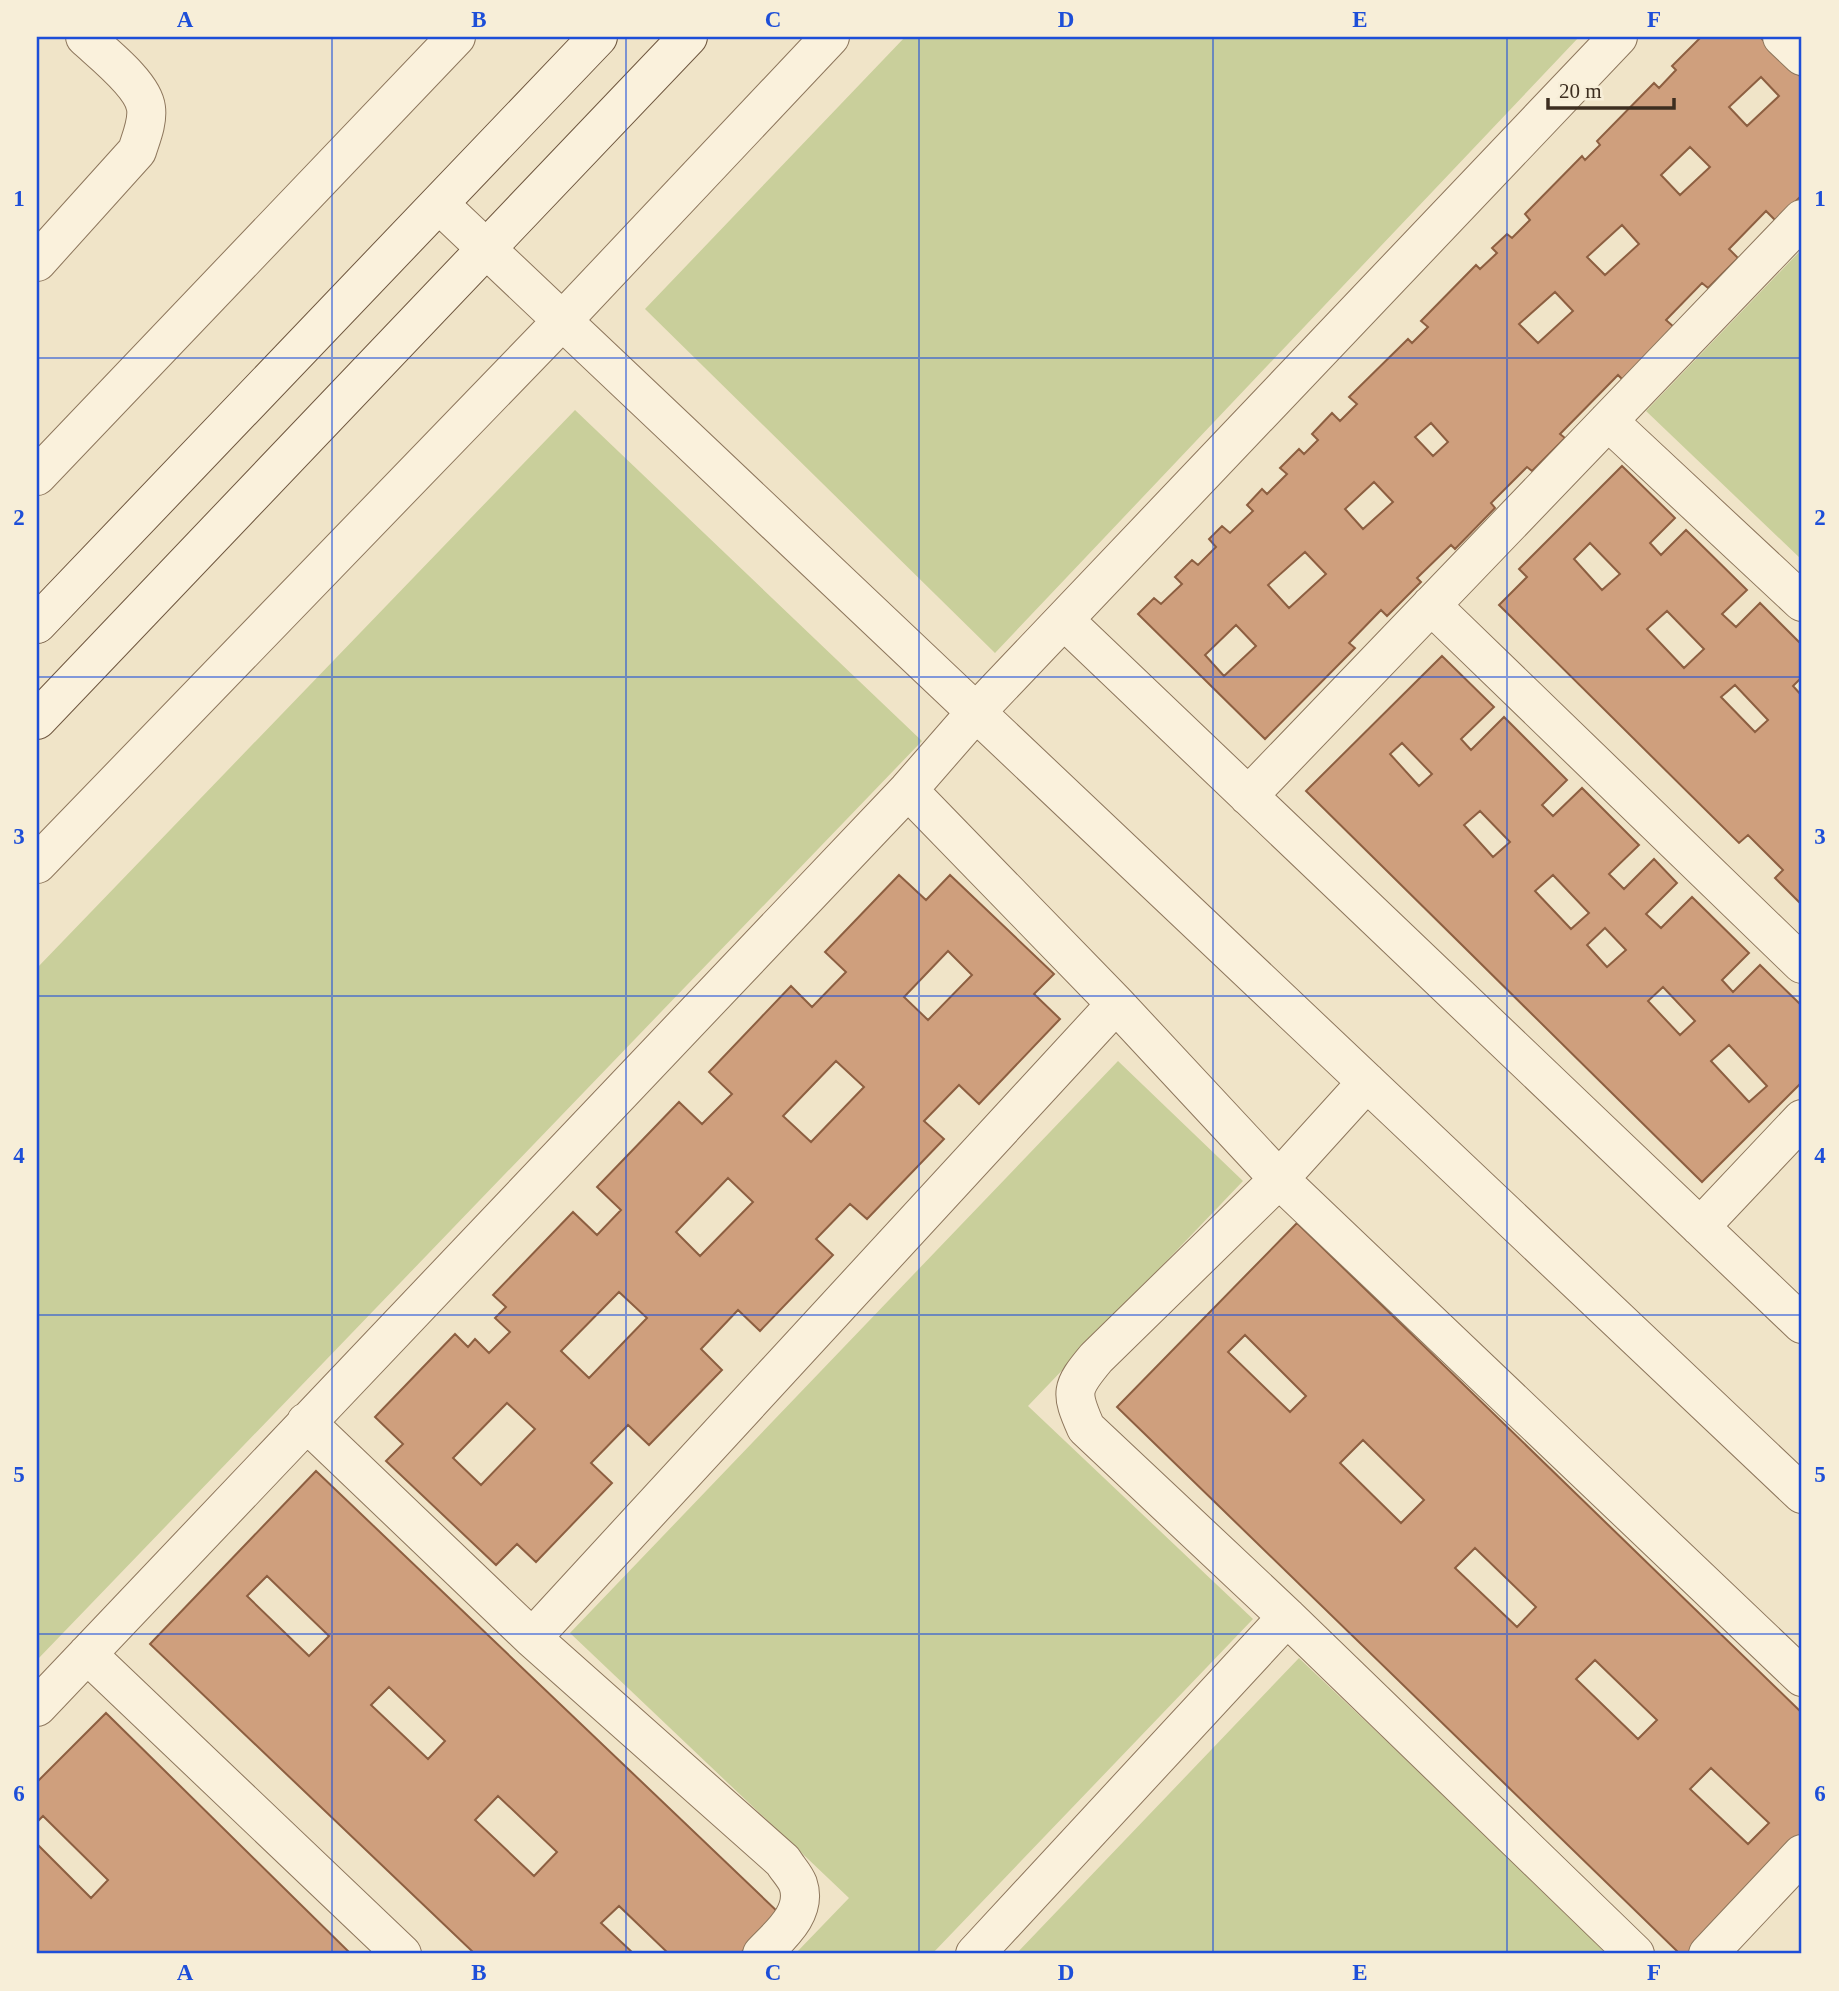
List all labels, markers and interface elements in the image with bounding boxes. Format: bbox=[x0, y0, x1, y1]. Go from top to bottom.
text: A bbox=[177, 7, 194, 32]
text: B bbox=[471, 7, 487, 32]
text: C bbox=[765, 7, 781, 32]
text: D bbox=[1058, 7, 1074, 32]
text: E bbox=[1352, 7, 1368, 32]
text: F bbox=[1647, 7, 1661, 32]
scale bar bbox=[1548, 66, 1674, 110]
text: 20 m bbox=[1559, 79, 1602, 103]
text: 1 bbox=[13, 186, 25, 211]
text: 1 bbox=[1814, 186, 1826, 211]
text: 2 bbox=[13, 505, 25, 530]
text: 2 bbox=[1814, 505, 1826, 530]
text: 3 bbox=[13, 824, 25, 849]
text: 3 bbox=[1814, 824, 1826, 849]
text: 4 bbox=[13, 1143, 25, 1168]
text: 4 bbox=[1814, 1143, 1826, 1168]
text: 5 bbox=[13, 1462, 25, 1487]
text: 5 bbox=[1814, 1462, 1826, 1487]
text: 6 bbox=[13, 1781, 25, 1806]
text: 6 bbox=[1814, 1781, 1826, 1806]
text: A bbox=[177, 1960, 194, 1985]
text: B bbox=[471, 1960, 487, 1985]
text: C bbox=[765, 1960, 781, 1985]
text: D bbox=[1058, 1960, 1074, 1985]
text: E bbox=[1352, 1960, 1368, 1985]
text: F bbox=[1647, 1960, 1661, 1985]

